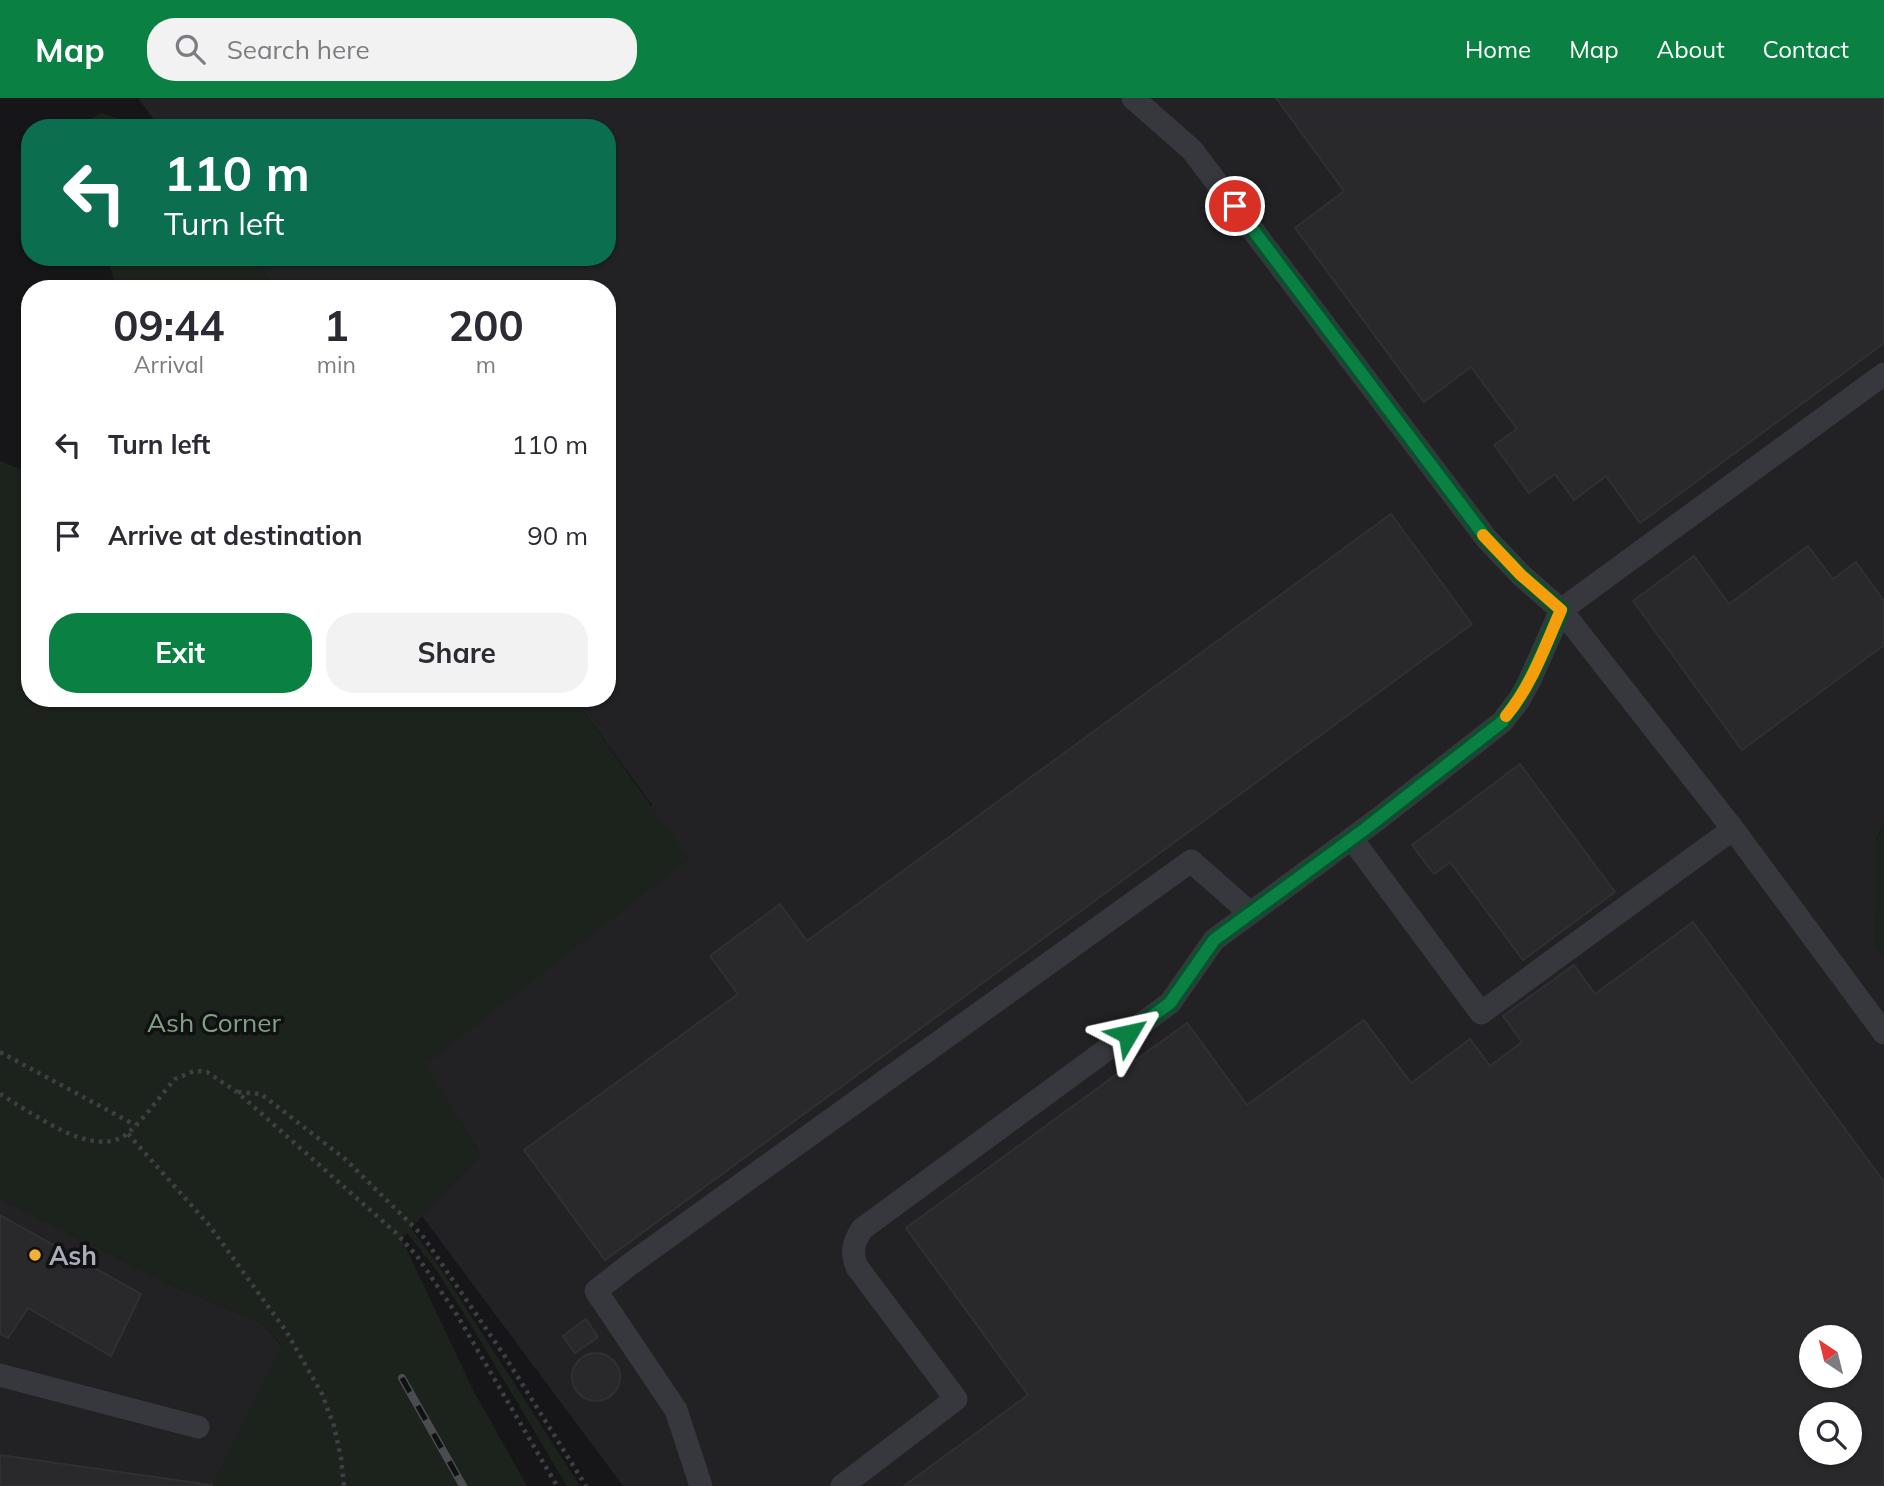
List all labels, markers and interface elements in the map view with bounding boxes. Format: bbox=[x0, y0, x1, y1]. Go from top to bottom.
search box bbox=[147, 18, 637, 81]
text: Map bbox=[35, 29, 105, 70]
icon: search bbox=[171, 30, 209, 68]
text: Search here bbox=[227, 33, 370, 66]
text: Home bbox=[1465, 34, 1531, 64]
text: Map bbox=[1569, 34, 1619, 64]
text: About bbox=[1657, 34, 1725, 64]
text: Contact bbox=[1763, 34, 1849, 64]
text: 110 m bbox=[164, 142, 310, 203]
icon: left bbox=[49, 147, 140, 238]
pin bbox=[1205, 176, 1265, 236]
icon: arrive bbox=[1216, 187, 1254, 225]
text: Turn left bbox=[164, 203, 284, 243]
text: 09:44 bbox=[113, 299, 224, 352]
text: 1 bbox=[324, 299, 349, 352]
text: 200 bbox=[448, 299, 524, 352]
text: Arrival bbox=[134, 350, 204, 379]
text: min bbox=[317, 350, 356, 379]
text: m bbox=[476, 350, 496, 379]
icon: left bbox=[49, 426, 87, 464]
text: Turn left bbox=[108, 428, 210, 461]
text: 110 m bbox=[512, 428, 588, 461]
icon: arrive bbox=[49, 517, 87, 555]
text: Arrive at destination bbox=[108, 519, 363, 552]
text: 90 m bbox=[527, 519, 588, 552]
button: Exit bbox=[49, 613, 312, 693]
button: Share bbox=[326, 613, 588, 693]
position arrow bbox=[1091, 997, 1165, 1071]
park label: Ash Corner bbox=[147, 1006, 281, 1039]
place label: Ash bbox=[49, 1239, 97, 1272]
marker: Ash bbox=[27, 1247, 43, 1263]
north arrow bbox=[1799, 1325, 1862, 1388]
map controls bbox=[1799, 1325, 1862, 1465]
button: search bbox=[1799, 1402, 1862, 1465]

